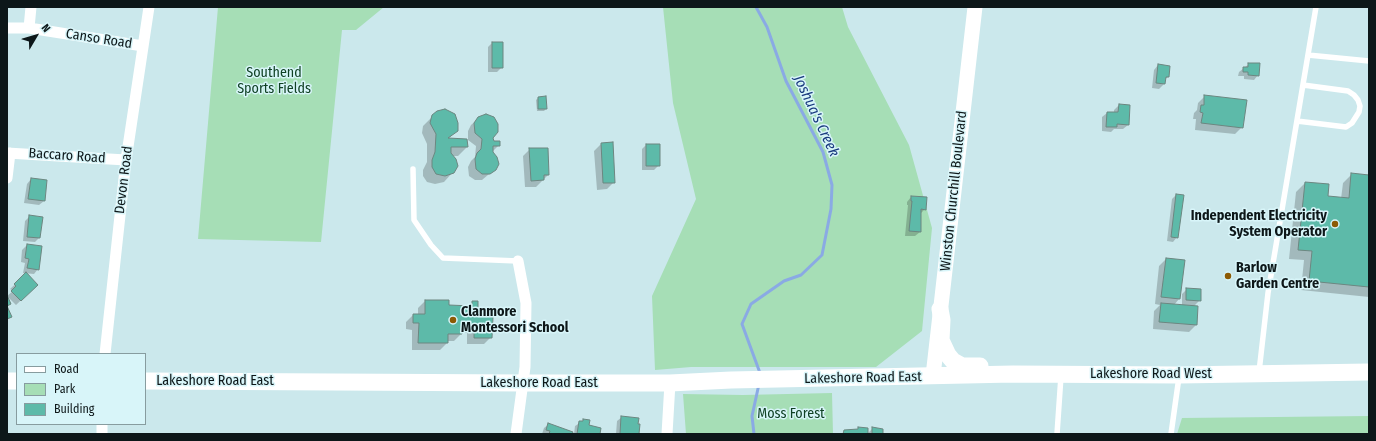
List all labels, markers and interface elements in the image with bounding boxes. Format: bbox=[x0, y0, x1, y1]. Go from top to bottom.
north arrow bbox=[16, 16, 56, 56]
text: N bbox=[39, 22, 53, 35]
street label: Canso Road bbox=[65, 25, 133, 53]
park label: Southend Sports Fields bbox=[237, 65, 311, 98]
water label: Joshua's Creek bbox=[789, 72, 843, 160]
street label: Winston Churchill Boulevard bbox=[937, 110, 971, 272]
street label: Baccaro Road bbox=[28, 145, 106, 167]
street label: Devon Road bbox=[112, 145, 136, 215]
place label: Independent Electricity System Operator bbox=[1191, 208, 1327, 240]
marker: Independent Electricity System Operator bbox=[1330, 219, 1340, 229]
place label: Barlow Garden Centre bbox=[1236, 260, 1319, 292]
marker: Barlow Garden Centre bbox=[1223, 271, 1233, 281]
place label: Clanmore Montessori School bbox=[461, 304, 568, 336]
marker: Clanmore Montessori School bbox=[448, 315, 458, 325]
legend bbox=[16, 353, 146, 425]
text: Road bbox=[54, 362, 79, 376]
street label: Lakeshore Road West bbox=[1090, 366, 1212, 382]
street label: Lakeshore Road East bbox=[804, 369, 922, 387]
street label: Lakeshore Road East bbox=[156, 373, 274, 389]
street label: Lakeshore Road East bbox=[480, 375, 598, 391]
text: Park bbox=[54, 382, 75, 396]
text: Building bbox=[54, 402, 94, 416]
park label: Moss Forest bbox=[757, 406, 825, 422]

